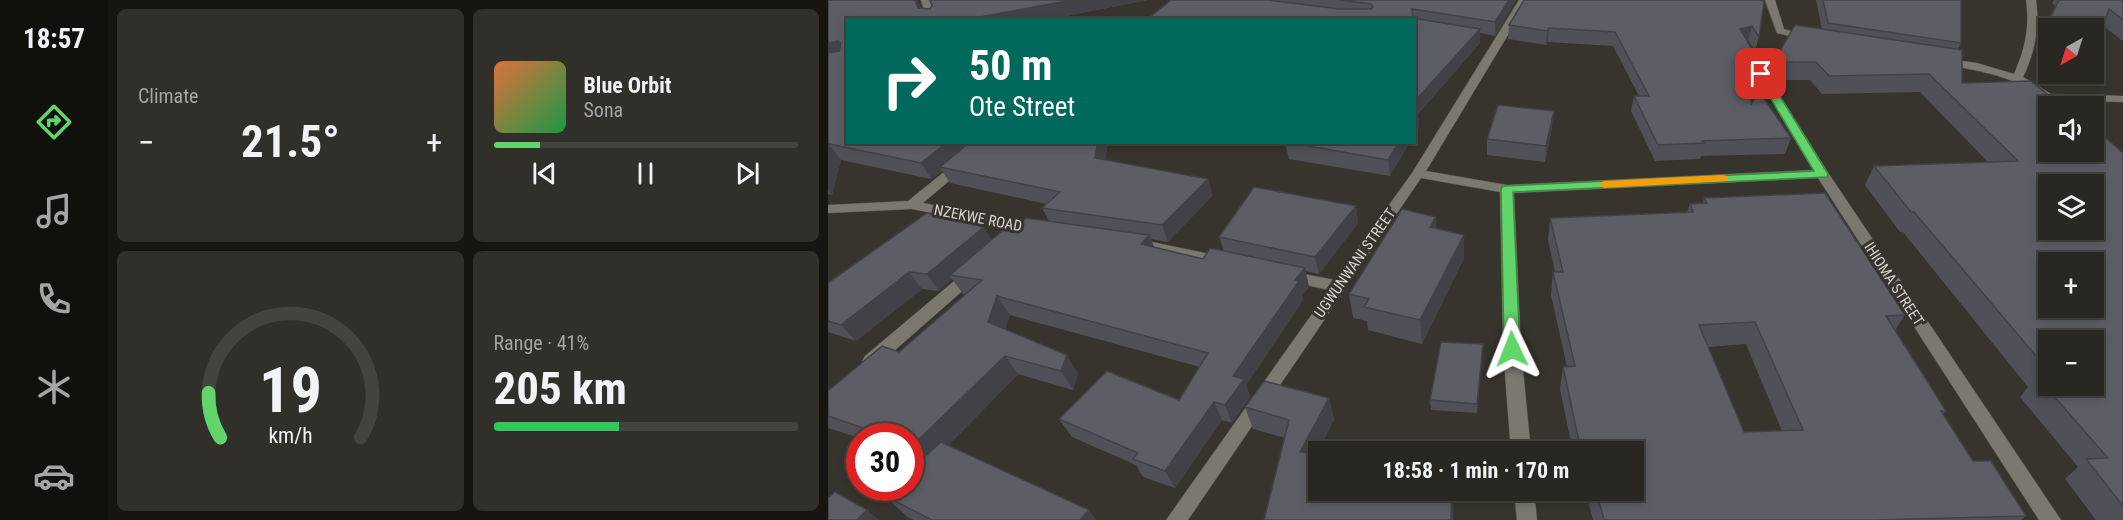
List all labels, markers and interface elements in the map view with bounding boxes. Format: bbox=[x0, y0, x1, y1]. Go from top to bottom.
north arrow bbox=[2038, 18, 2104, 84]
map controls bbox=[2038, 18, 2104, 396]
text: 18:57 bbox=[23, 23, 85, 55]
text: 50 m bbox=[969, 41, 1052, 90]
icon: right bbox=[870, 42, 948, 120]
pin bbox=[1735, 48, 1786, 99]
icon: arrive bbox=[1744, 57, 1777, 90]
text: Blue Orbit bbox=[584, 73, 672, 98]
text: Climate bbox=[138, 84, 198, 108]
text: Ote Street bbox=[969, 91, 1075, 123]
button: sound bbox=[2038, 96, 2104, 162]
text: Sona bbox=[584, 98, 623, 122]
icon: directions bbox=[33, 101, 75, 143]
text: 21.5° bbox=[241, 115, 340, 168]
text: − bbox=[138, 123, 155, 162]
text: + bbox=[426, 123, 442, 162]
icon: previous bbox=[528, 157, 561, 190]
icon: pause bbox=[629, 157, 662, 190]
icon: next bbox=[731, 157, 764, 190]
button: layers bbox=[2038, 174, 2104, 240]
icon: music bbox=[33, 190, 75, 232]
street label: NZEKWE ROAD bbox=[933, 201, 1023, 235]
street label: UGWUNWANI STREET bbox=[1311, 205, 1400, 321]
street label: IHIOMA STREET bbox=[1860, 239, 1928, 329]
button: + bbox=[2038, 252, 2104, 318]
icon: phone bbox=[33, 278, 75, 320]
position arrow bbox=[1480, 317, 1544, 381]
button: − bbox=[2038, 330, 2104, 396]
text: Range · 41% bbox=[494, 331, 589, 355]
text: 19 bbox=[259, 354, 322, 427]
text: 205 km bbox=[494, 362, 627, 415]
icon: climate bbox=[33, 366, 75, 408]
text: km/h bbox=[268, 423, 312, 448]
speed limit sign: 30 bbox=[846, 423, 924, 501]
icon: car bbox=[33, 455, 75, 497]
text: 18:58 · 1 min · 170 m bbox=[1383, 458, 1569, 483]

